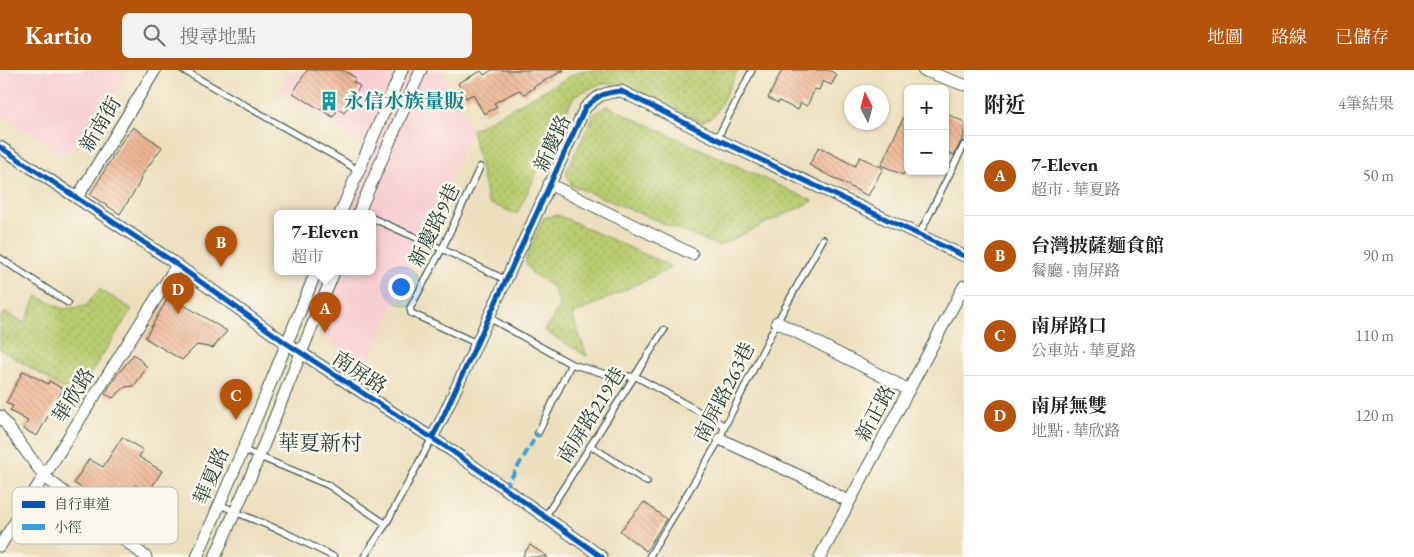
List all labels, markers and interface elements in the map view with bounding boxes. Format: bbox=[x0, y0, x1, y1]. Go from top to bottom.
search box bbox=[122, 13, 472, 58]
text: Kartio bbox=[25, 20, 92, 51]
icon: search bbox=[140, 21, 168, 49]
text: 搜尋地點 bbox=[180, 24, 256, 49]
text: 地圖 bbox=[1207, 25, 1243, 48]
text: 路線 bbox=[1271, 25, 1307, 48]
text: 已儲存 bbox=[1335, 25, 1389, 48]
north arrow bbox=[844, 85, 889, 130]
map controls bbox=[904, 85, 949, 175]
button: + bbox=[904, 85, 949, 130]
place label: 永信水族量販 bbox=[344, 88, 465, 114]
building icon: 永信水族量販 bbox=[318, 90, 340, 112]
text: 附近 bbox=[984, 91, 1026, 118]
street label: 新南街 bbox=[73, 92, 127, 156]
text: 4筆結果 bbox=[1338, 93, 1394, 114]
street label: 新慶路 bbox=[528, 110, 576, 176]
button: − bbox=[904, 130, 949, 175]
text: 7-Eleven bbox=[1031, 152, 1098, 177]
text: A bbox=[994, 165, 1006, 186]
text: 50 m bbox=[1363, 165, 1394, 186]
street label: 新慶路9巷 bbox=[403, 179, 465, 271]
text: 超市 · 華夏路 bbox=[1031, 179, 1121, 200]
popup bbox=[274, 210, 376, 275]
text: 7-Eleven bbox=[291, 219, 359, 244]
pin: B bbox=[205, 226, 237, 267]
text: 台灣披薩麵食館 bbox=[1031, 233, 1164, 258]
text: B bbox=[995, 245, 1005, 266]
text: 90 m bbox=[1363, 245, 1394, 266]
text: 超市 bbox=[291, 246, 323, 267]
text: 餐廳 · 南屏路 bbox=[1031, 260, 1121, 281]
pin: D bbox=[162, 273, 194, 314]
your location bbox=[388, 274, 414, 300]
pin: A bbox=[309, 292, 341, 333]
text: 南屏路口 bbox=[1031, 313, 1107, 338]
text: C bbox=[994, 325, 1006, 346]
text: 110 m bbox=[1355, 325, 1394, 346]
street label: 南屏路263巷 bbox=[688, 338, 760, 446]
text: 公車站 · 華夏路 bbox=[1031, 340, 1137, 361]
street label: 南屏路 bbox=[328, 345, 392, 399]
street label: 南屏路219巷 bbox=[551, 362, 631, 468]
street label: 華欣路 bbox=[46, 363, 100, 427]
pin: C bbox=[220, 379, 252, 420]
street label: 新正路 bbox=[849, 380, 901, 446]
text: 南屏無雙 bbox=[1031, 393, 1107, 418]
text: D bbox=[994, 405, 1006, 426]
text: 120 m bbox=[1355, 405, 1394, 426]
text: 地點 · 華欣路 bbox=[1031, 420, 1121, 441]
district label: 華夏新村 bbox=[278, 429, 362, 456]
street label: 華夏路 bbox=[187, 443, 235, 509]
legend bbox=[12, 487, 178, 544]
text: 自行車道 bbox=[54, 495, 110, 513]
text: 小徑 bbox=[54, 518, 82, 536]

